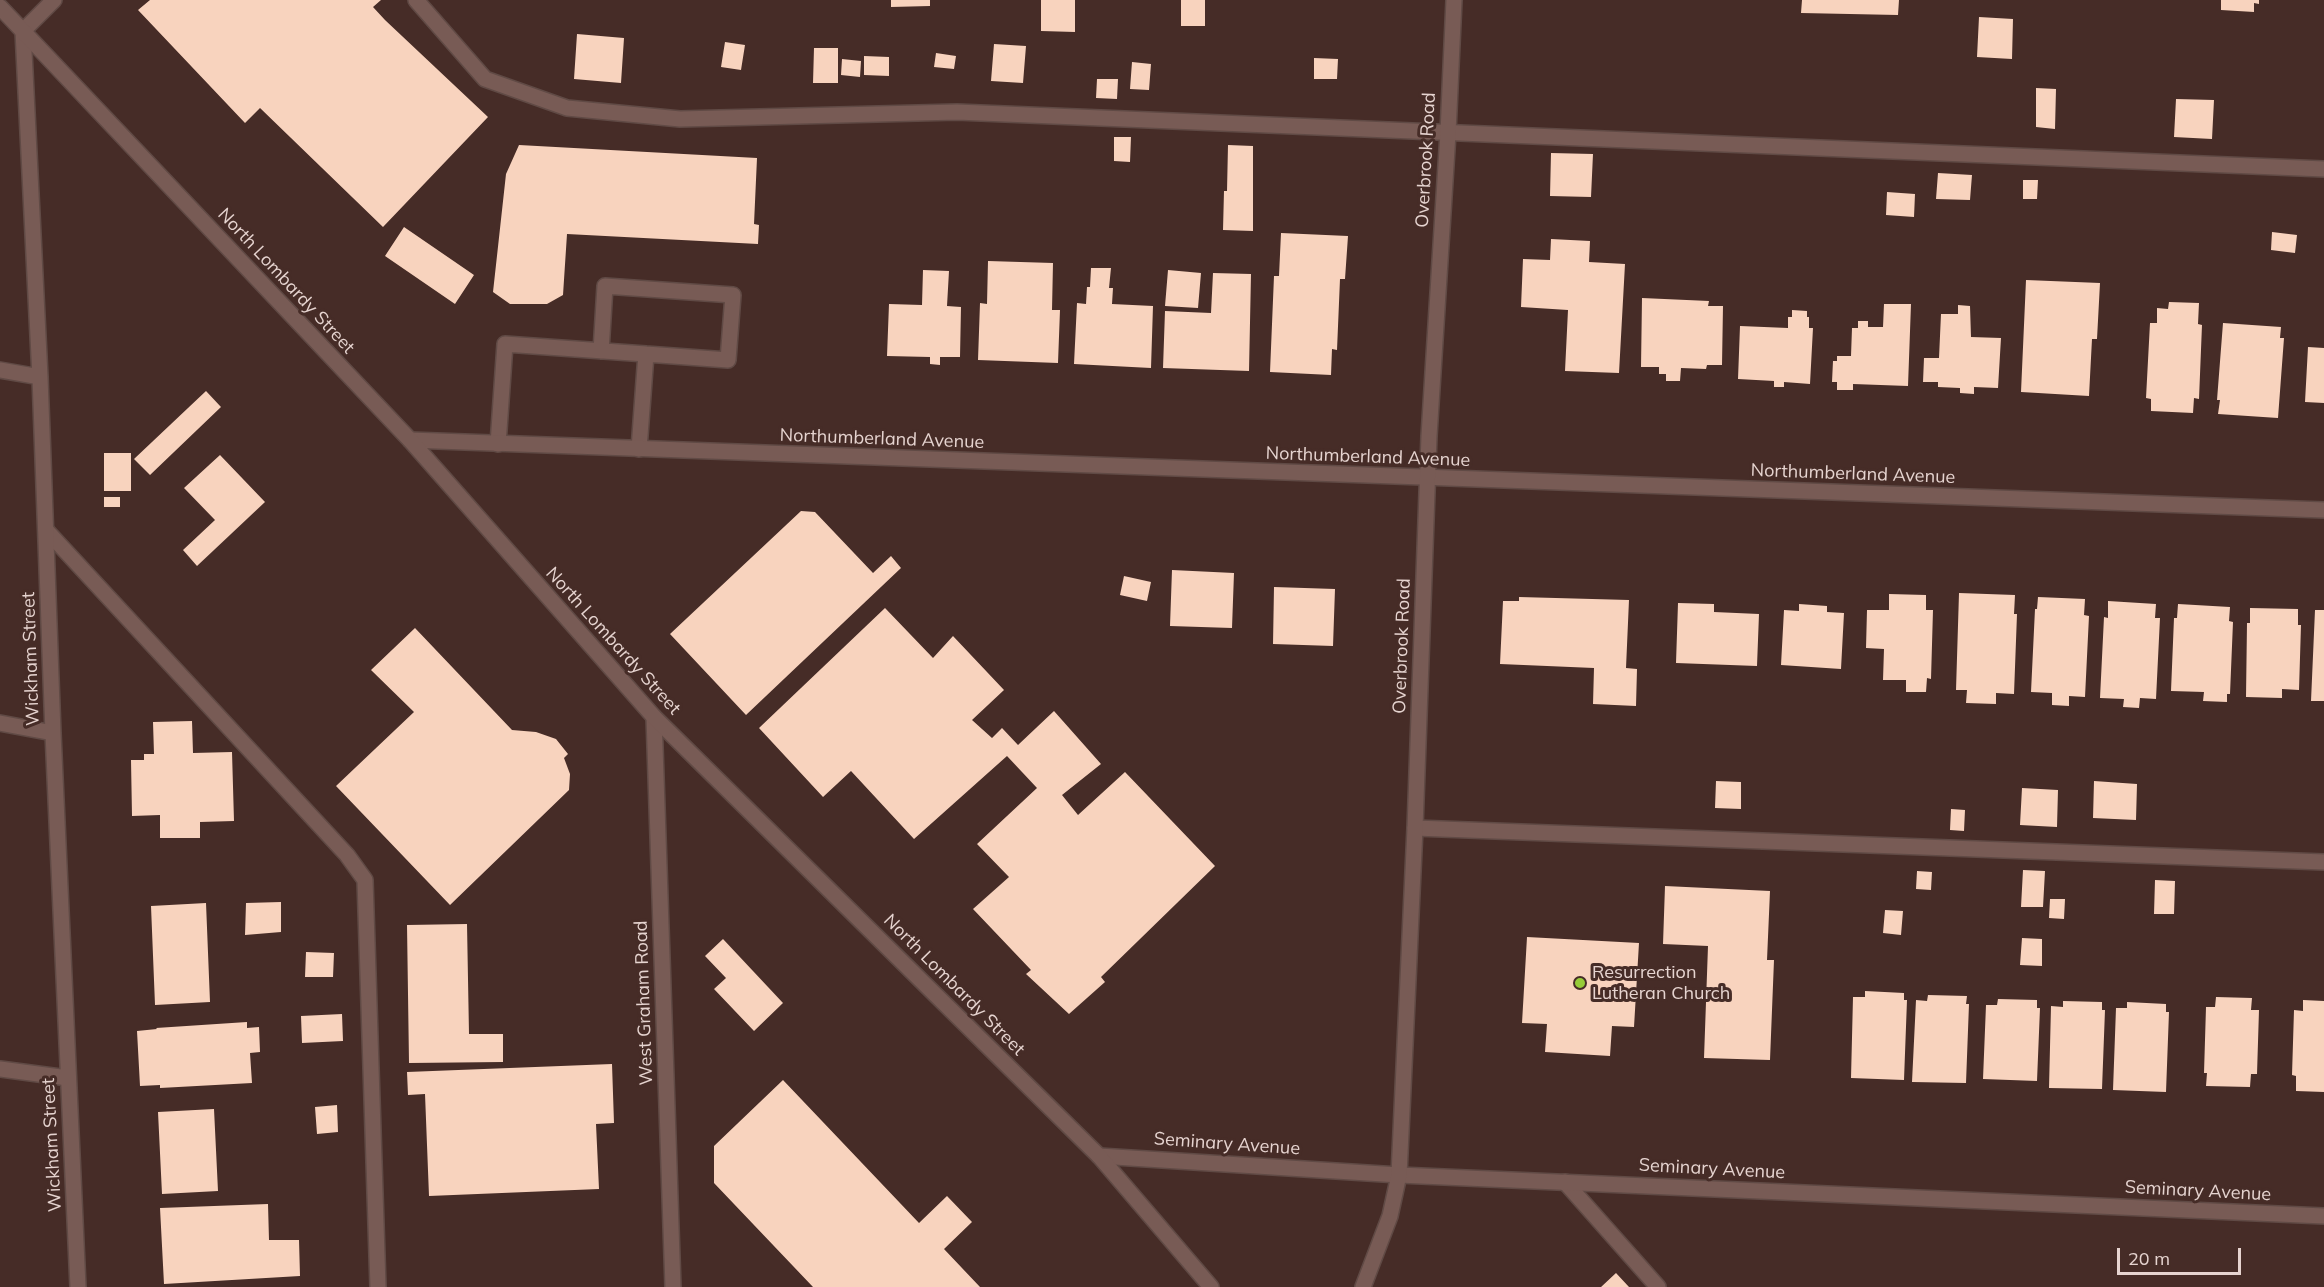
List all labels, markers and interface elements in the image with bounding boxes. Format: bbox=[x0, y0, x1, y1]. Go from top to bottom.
street label: Overbrook Road bbox=[1412, 92, 1440, 228]
street label: North Lombardy Street bbox=[213, 204, 359, 358]
street label: Northumberland Avenue bbox=[779, 425, 985, 453]
street label: Northumberland Avenue bbox=[1265, 443, 1471, 471]
street label: Northumberland Avenue bbox=[1750, 460, 1956, 488]
street label: North Lombardy Street bbox=[541, 563, 685, 719]
street label: Overbrook Road bbox=[1389, 578, 1415, 714]
street label: Wickham Street bbox=[18, 592, 44, 726]
street label: North Lombardy Street bbox=[879, 910, 1029, 1060]
street label: West Graham Road bbox=[630, 920, 658, 1086]
place label: Resurrection Lutheran Church bbox=[1592, 962, 1730, 1004]
marker: Resurrection Lutheran Church bbox=[1573, 976, 1587, 990]
street label: Wickham Street bbox=[38, 1077, 66, 1213]
street label: Seminary Avenue bbox=[1153, 1128, 1301, 1160]
street label: Seminary Avenue bbox=[1638, 1154, 1786, 1184]
street label: Seminary Avenue bbox=[2124, 1176, 2272, 1206]
scale bar bbox=[2120, 1236, 2244, 1274]
text: 20 m bbox=[2128, 1247, 2170, 1270]

